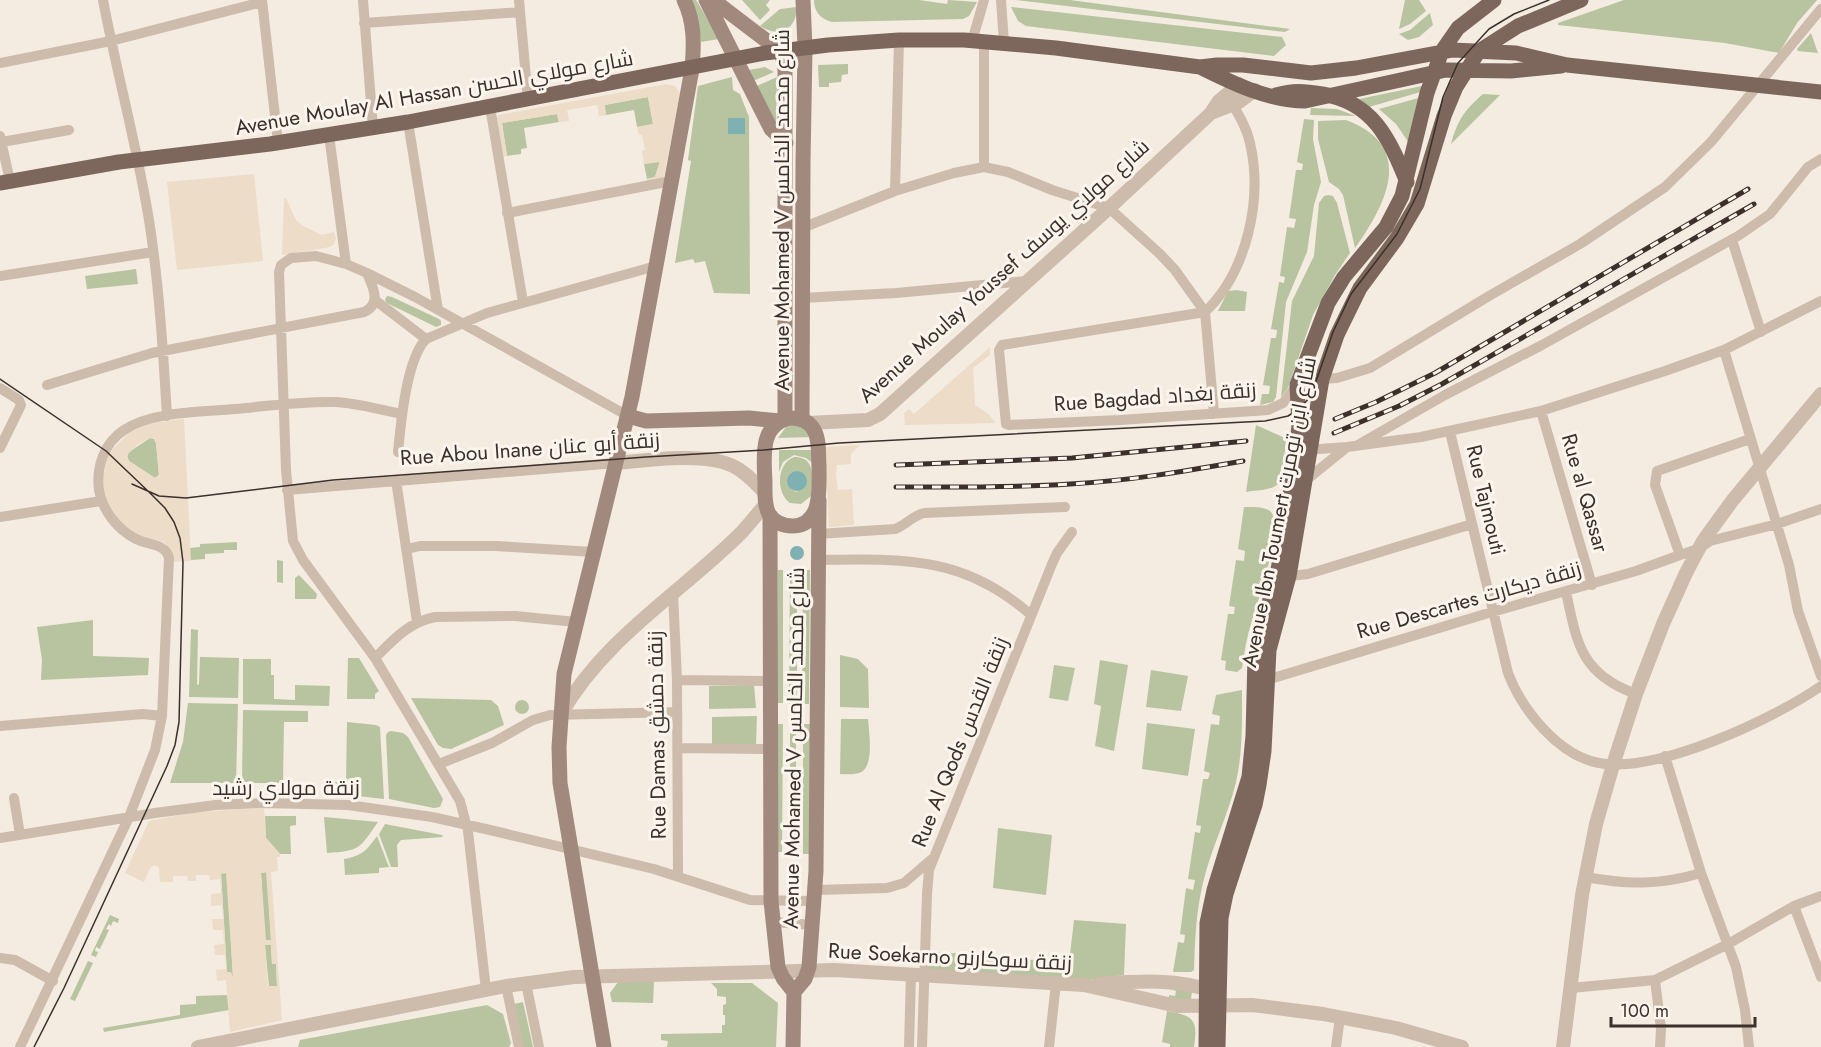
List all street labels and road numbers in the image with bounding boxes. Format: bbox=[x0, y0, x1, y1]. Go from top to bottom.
street label: Avenue Mohamed V شارع محمد الخامس bbox=[767, 29, 797, 391]
street label: Avenue Moulay Al Hassan شارع مولاي الحسن bbox=[233, 43, 636, 144]
street label: Avenue Moulay Youssef شارع مولاي يوسف bbox=[852, 132, 1157, 411]
street label: Avenue Ibn Toumert شارع ابن تومرت bbox=[1234, 354, 1324, 670]
street label: Rue Bagdad زنقة بغداد bbox=[1053, 375, 1257, 419]
street label: Rue Abou Inane زنقة أبو عنان bbox=[399, 425, 661, 473]
street label: Rue al Qassar bbox=[1554, 430, 1616, 557]
street label: Rue Tajmouti bbox=[1459, 442, 1513, 558]
street label: Rue Descartes زنقة ديكارت bbox=[1353, 554, 1585, 646]
street label: Avenue Mohamed V شارع محمد الخامس bbox=[776, 567, 812, 929]
street label: Rue Damas زنقة دمشق bbox=[640, 630, 674, 840]
street label: Rue Al Qods زنقة القدس bbox=[904, 632, 1016, 852]
street label: زنقة مولاي رشيد bbox=[212, 773, 360, 804]
street label: Rue Soekarno زنقة سوكارنو bbox=[827, 936, 1073, 978]

